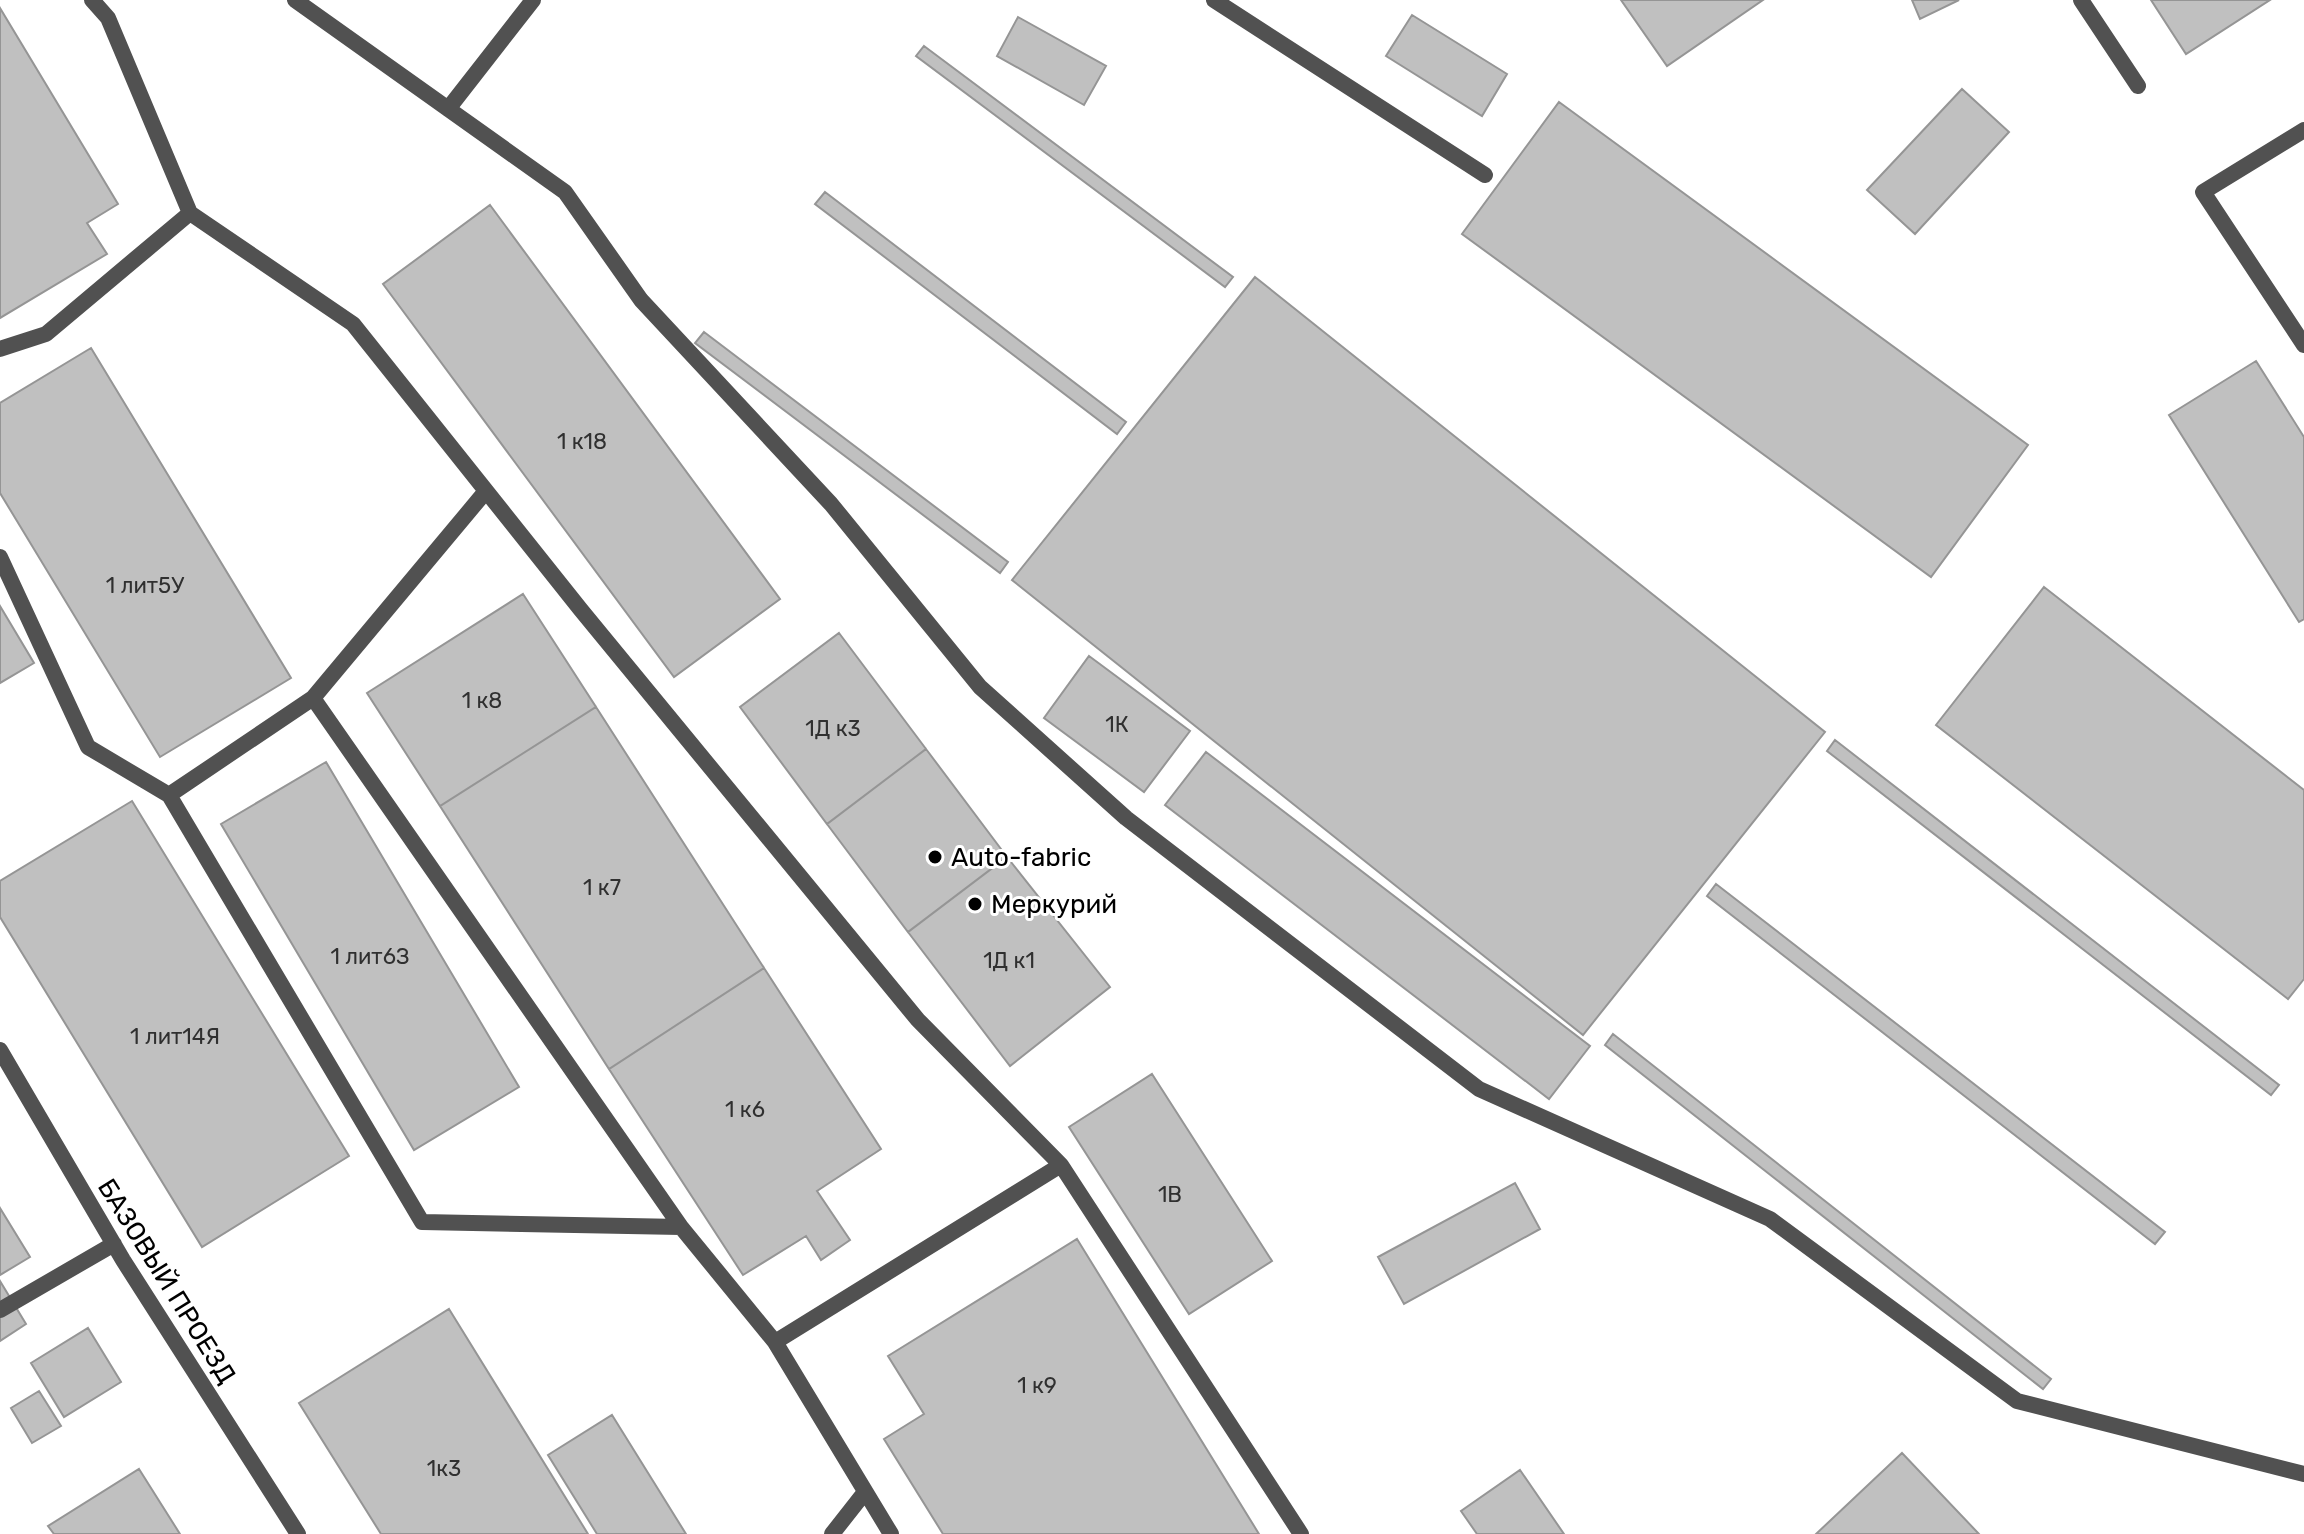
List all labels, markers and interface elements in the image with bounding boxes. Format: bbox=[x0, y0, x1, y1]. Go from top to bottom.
house number: 1 к18 bbox=[557, 428, 607, 455]
house number: 1 лит5У bbox=[106, 572, 184, 599]
house number: 1 к8 bbox=[462, 687, 502, 714]
house number: 1К bbox=[1105, 711, 1129, 738]
house number: 1Д к3 bbox=[805, 715, 861, 742]
place label: Auto-fabric bbox=[951, 842, 1091, 873]
marker: Auto-fabric bbox=[926, 848, 944, 866]
house number: 1 к7 bbox=[583, 874, 621, 901]
place label: Меркурий bbox=[991, 889, 1117, 920]
marker: Меркурий bbox=[966, 895, 984, 913]
house number: 1 лит6З bbox=[330, 943, 410, 970]
house number: 1Д к1 bbox=[983, 947, 1035, 974]
house number: 1 лит14Я bbox=[130, 1023, 220, 1050]
house number: 1 к6 bbox=[725, 1096, 765, 1123]
street label: БАЗОВЫЙ ПРОЕЗД bbox=[91, 1173, 242, 1389]
house number: 1В bbox=[1158, 1181, 1182, 1208]
house number: 1 к9 bbox=[1017, 1372, 1057, 1399]
house number: 1к3 bbox=[427, 1455, 461, 1482]

